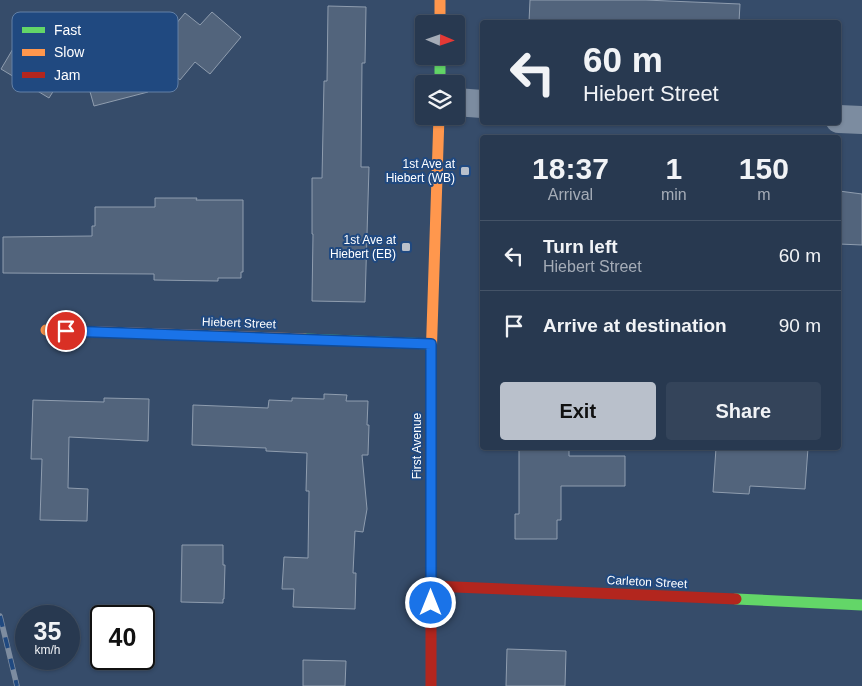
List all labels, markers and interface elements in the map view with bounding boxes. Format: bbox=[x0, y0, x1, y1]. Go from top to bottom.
legend bbox=[12, 12, 178, 92]
north arrow bbox=[415, 15, 465, 65]
map controls bbox=[415, 15, 465, 125]
text: Fast bbox=[54, 22, 81, 38]
icon: left bbox=[500, 40, 565, 105]
text: 60 m bbox=[583, 40, 663, 79]
text: Slow bbox=[54, 44, 85, 60]
text: Jam bbox=[54, 67, 80, 83]
button: layers bbox=[415, 75, 465, 125]
text: Hiebert Street bbox=[583, 81, 719, 106]
text: 18:37 bbox=[532, 152, 609, 185]
text: 1 bbox=[665, 152, 682, 185]
text: 150 bbox=[739, 152, 789, 185]
place label: 1st Ave at Hiebert (WB) bbox=[386, 157, 456, 185]
marker: 1st Ave at Hiebert (WB) bbox=[459, 165, 471, 177]
text: Arrival bbox=[548, 186, 593, 203]
text: min bbox=[661, 186, 687, 203]
text: m bbox=[757, 186, 770, 203]
place label: 1st Ave at Hiebert (EB) bbox=[330, 233, 397, 261]
text: Turn left bbox=[543, 236, 618, 257]
marker: 1st Ave at Hiebert (EB) bbox=[400, 241, 412, 253]
icon: left bbox=[500, 242, 528, 270]
text: 60 m bbox=[779, 245, 821, 266]
text: Hiebert Street bbox=[543, 258, 642, 275]
pin bbox=[45, 310, 87, 352]
icon: arrive bbox=[500, 312, 528, 340]
street label: Hiebert Street bbox=[202, 315, 277, 331]
text: Arrive at destination bbox=[543, 315, 727, 336]
text: 90 m bbox=[779, 315, 821, 336]
icon: arrive bbox=[52, 317, 80, 345]
button: Exit bbox=[500, 382, 656, 440]
button: Share bbox=[666, 382, 821, 440]
street label: First Avenue bbox=[410, 412, 424, 479]
street label: Carleton Street bbox=[606, 573, 688, 591]
position arrow bbox=[404, 576, 456, 628]
speed limit sign: 40 bbox=[90, 605, 155, 670]
text: 35 bbox=[34, 617, 61, 645]
text: km/h bbox=[34, 643, 61, 657]

